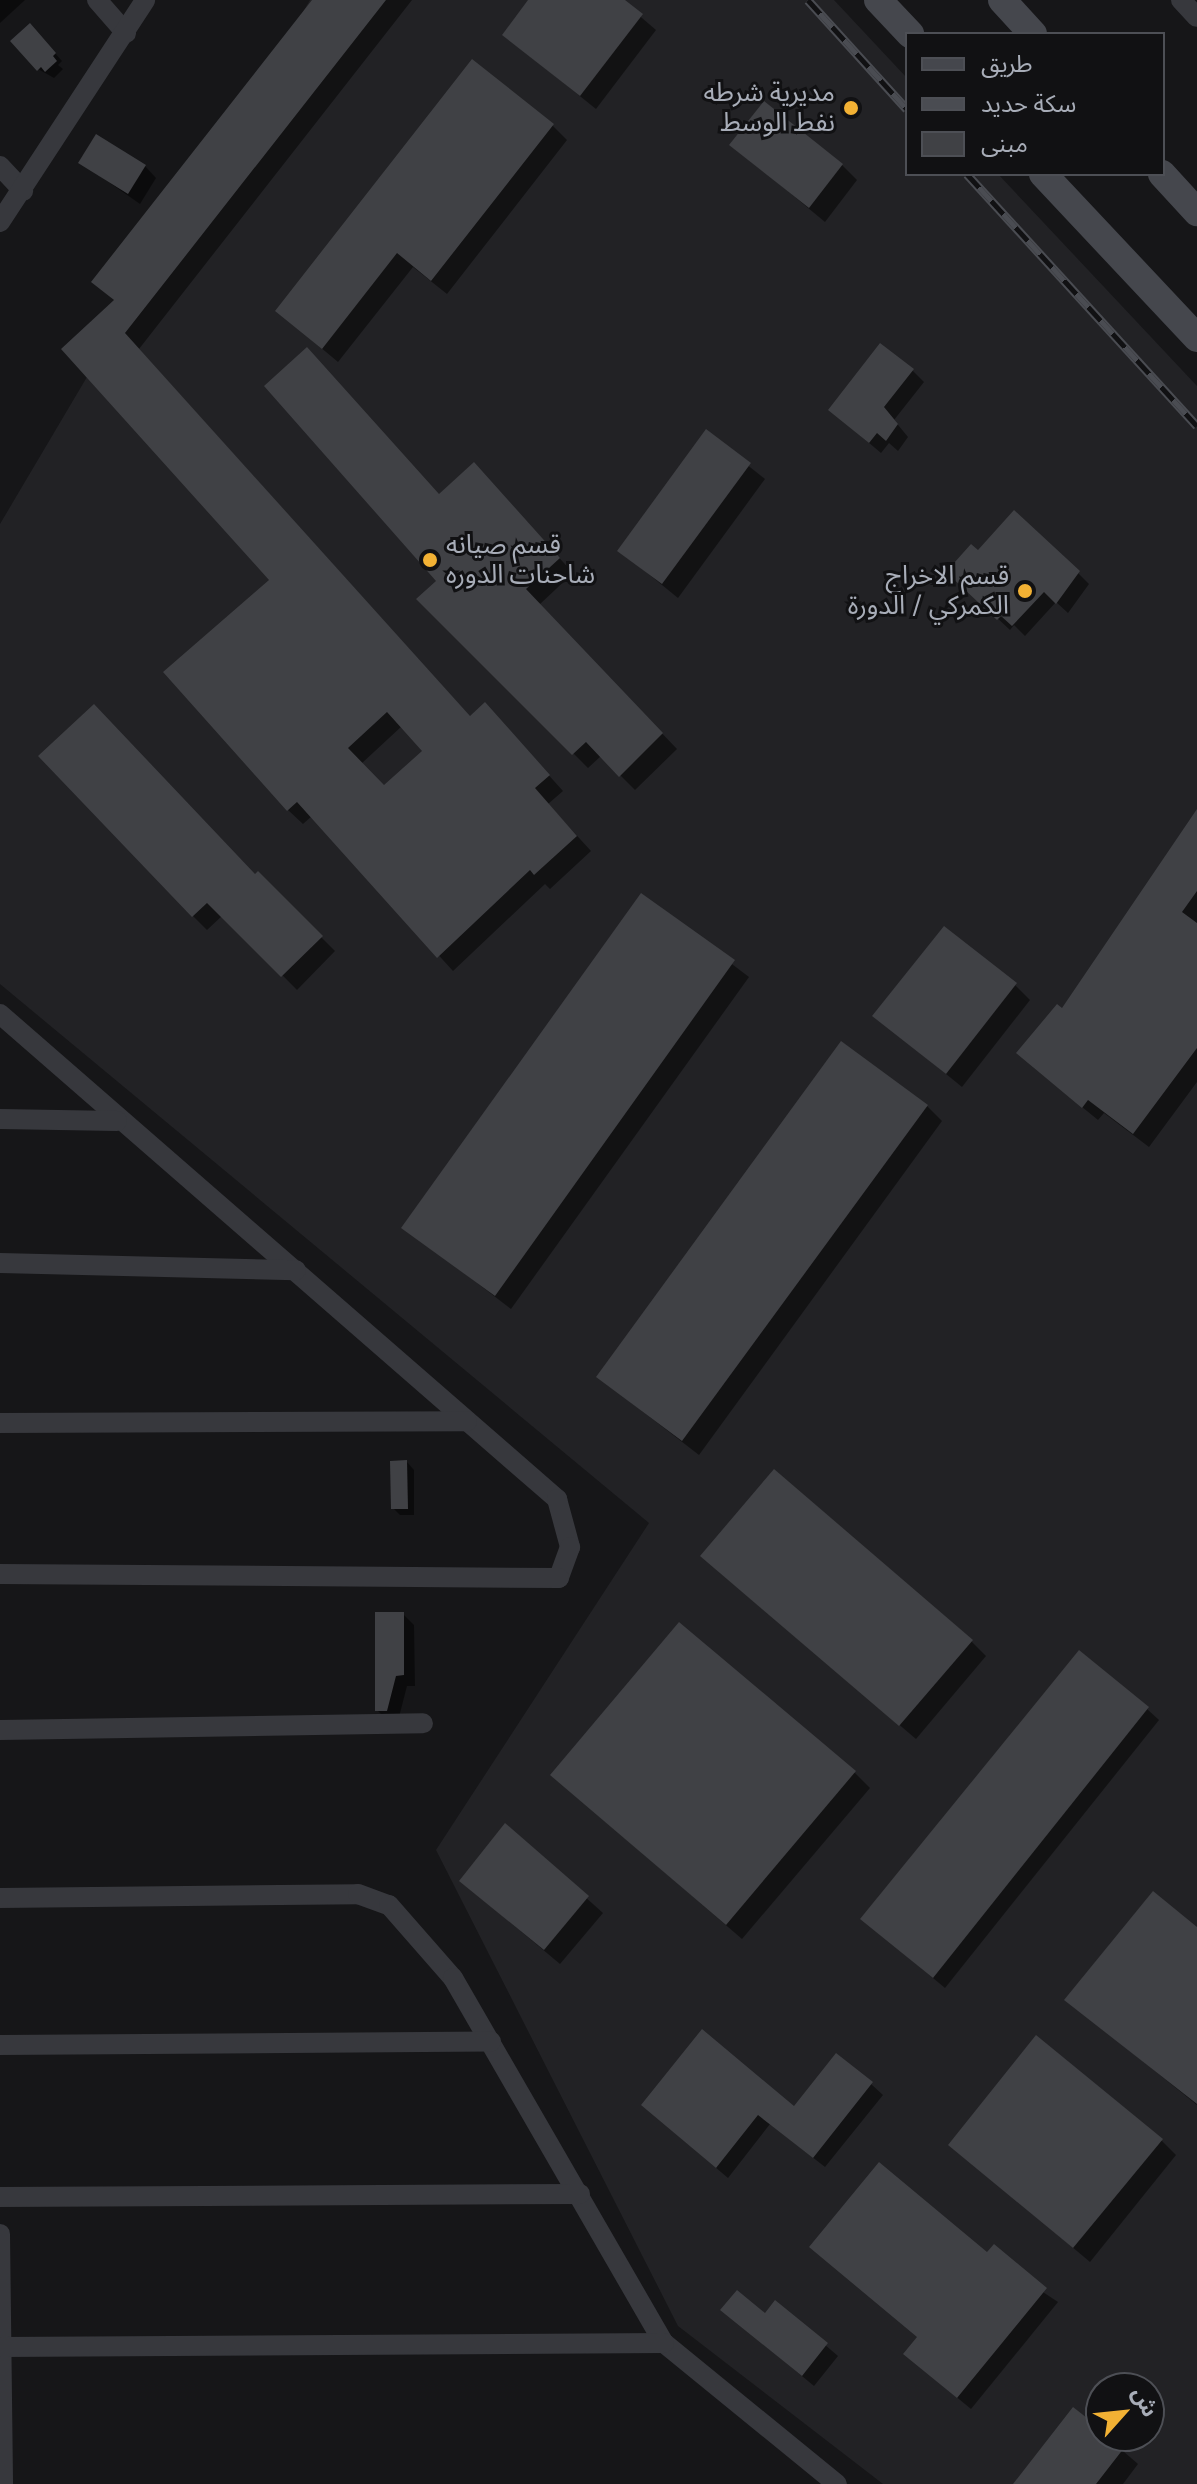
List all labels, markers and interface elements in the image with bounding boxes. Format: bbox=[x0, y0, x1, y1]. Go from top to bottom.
legend bbox=[905, 32, 1165, 176]
text: طريق bbox=[981, 50, 1033, 78]
place label: مديرية شرطه نفط الوسط bbox=[704, 77, 835, 138]
text: سكة حديد bbox=[981, 90, 1076, 118]
marker: مديرية شرطه نفط الوسط bbox=[842, 99, 860, 117]
text: مبنى bbox=[981, 130, 1028, 158]
place label: قسم صيانه شاحنات الدوره bbox=[446, 529, 595, 590]
marker: قسم صيانه شاحنات الدوره bbox=[421, 551, 439, 569]
place label: قسم الاخراج الكمركي / الدورة bbox=[848, 560, 1009, 622]
marker: قسم الاخراج الكمركي / الدورة bbox=[1016, 582, 1034, 600]
north arrow bbox=[1085, 2372, 1165, 2452]
text: ش bbox=[1126, 2383, 1163, 2421]

